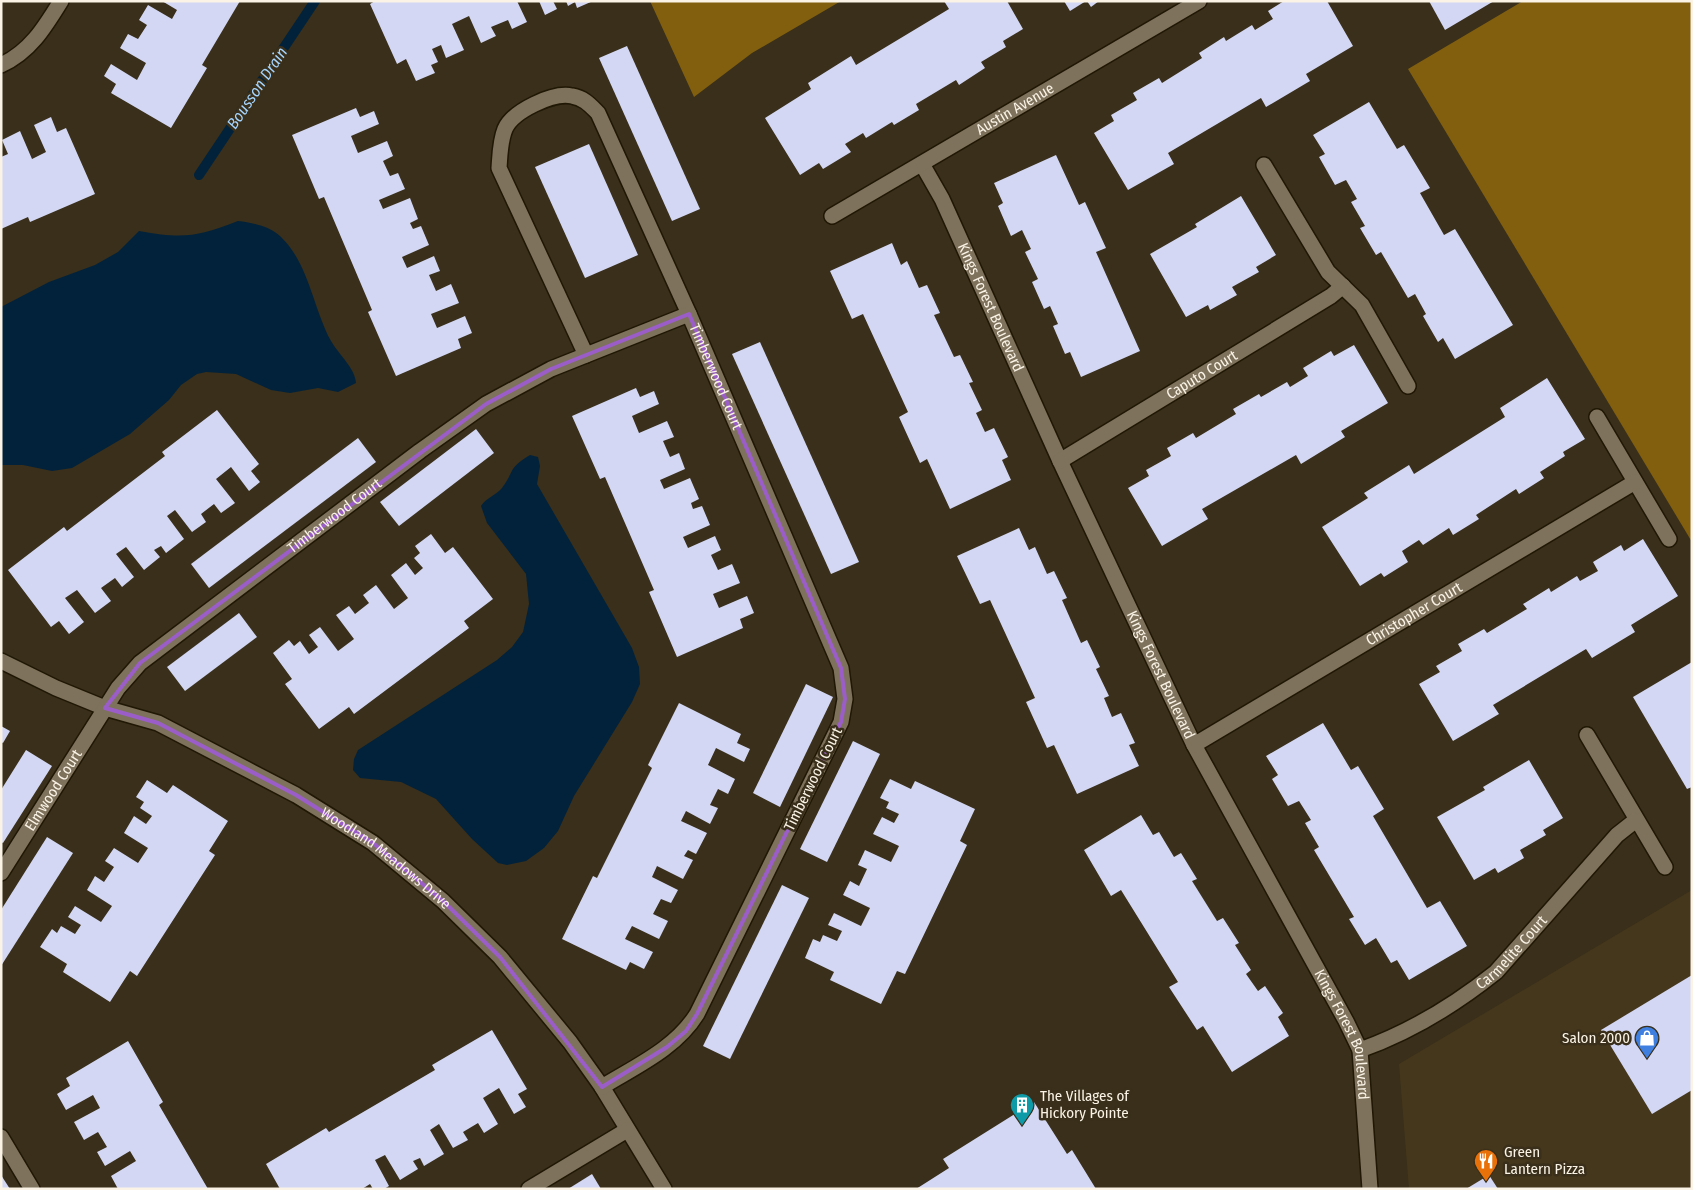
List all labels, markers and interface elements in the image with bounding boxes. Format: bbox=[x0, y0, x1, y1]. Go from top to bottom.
water label: Bousson Drain bbox=[223, 44, 291, 132]
street label: Austin Avenue bbox=[973, 79, 1057, 139]
street label: Kings Forest Boulevard bbox=[954, 240, 1028, 374]
street label: Timberwood Court bbox=[685, 321, 747, 432]
street label: Caputo Court bbox=[1163, 346, 1241, 403]
street label: Timberwood Court bbox=[284, 474, 385, 557]
street label: Christopher Court bbox=[1363, 578, 1465, 649]
street label: Kings Forest Boulevard bbox=[1123, 608, 1199, 742]
street label: Timberwood Court bbox=[780, 724, 846, 834]
street label: Elmwood Court bbox=[21, 746, 86, 834]
street label: Woodland Meadows Drive bbox=[317, 804, 455, 913]
street label: Carmelite Court bbox=[1472, 912, 1551, 993]
street label: Kings Forest Boulevard bbox=[1310, 966, 1373, 1100]
shop icon: Salon 2000 bbox=[1634, 1025, 1660, 1059]
place label: Salon 2000 bbox=[1562, 1029, 1630, 1047]
place label: The Villages of Hickory Pointe bbox=[1040, 1087, 1130, 1122]
building icon: The Villages of Hickory Pointe bbox=[1009, 1092, 1035, 1126]
place label: Green Lantern Pizza bbox=[1504, 1143, 1585, 1178]
restaurant icon: Green Lantern Pizza bbox=[1473, 1148, 1499, 1182]

